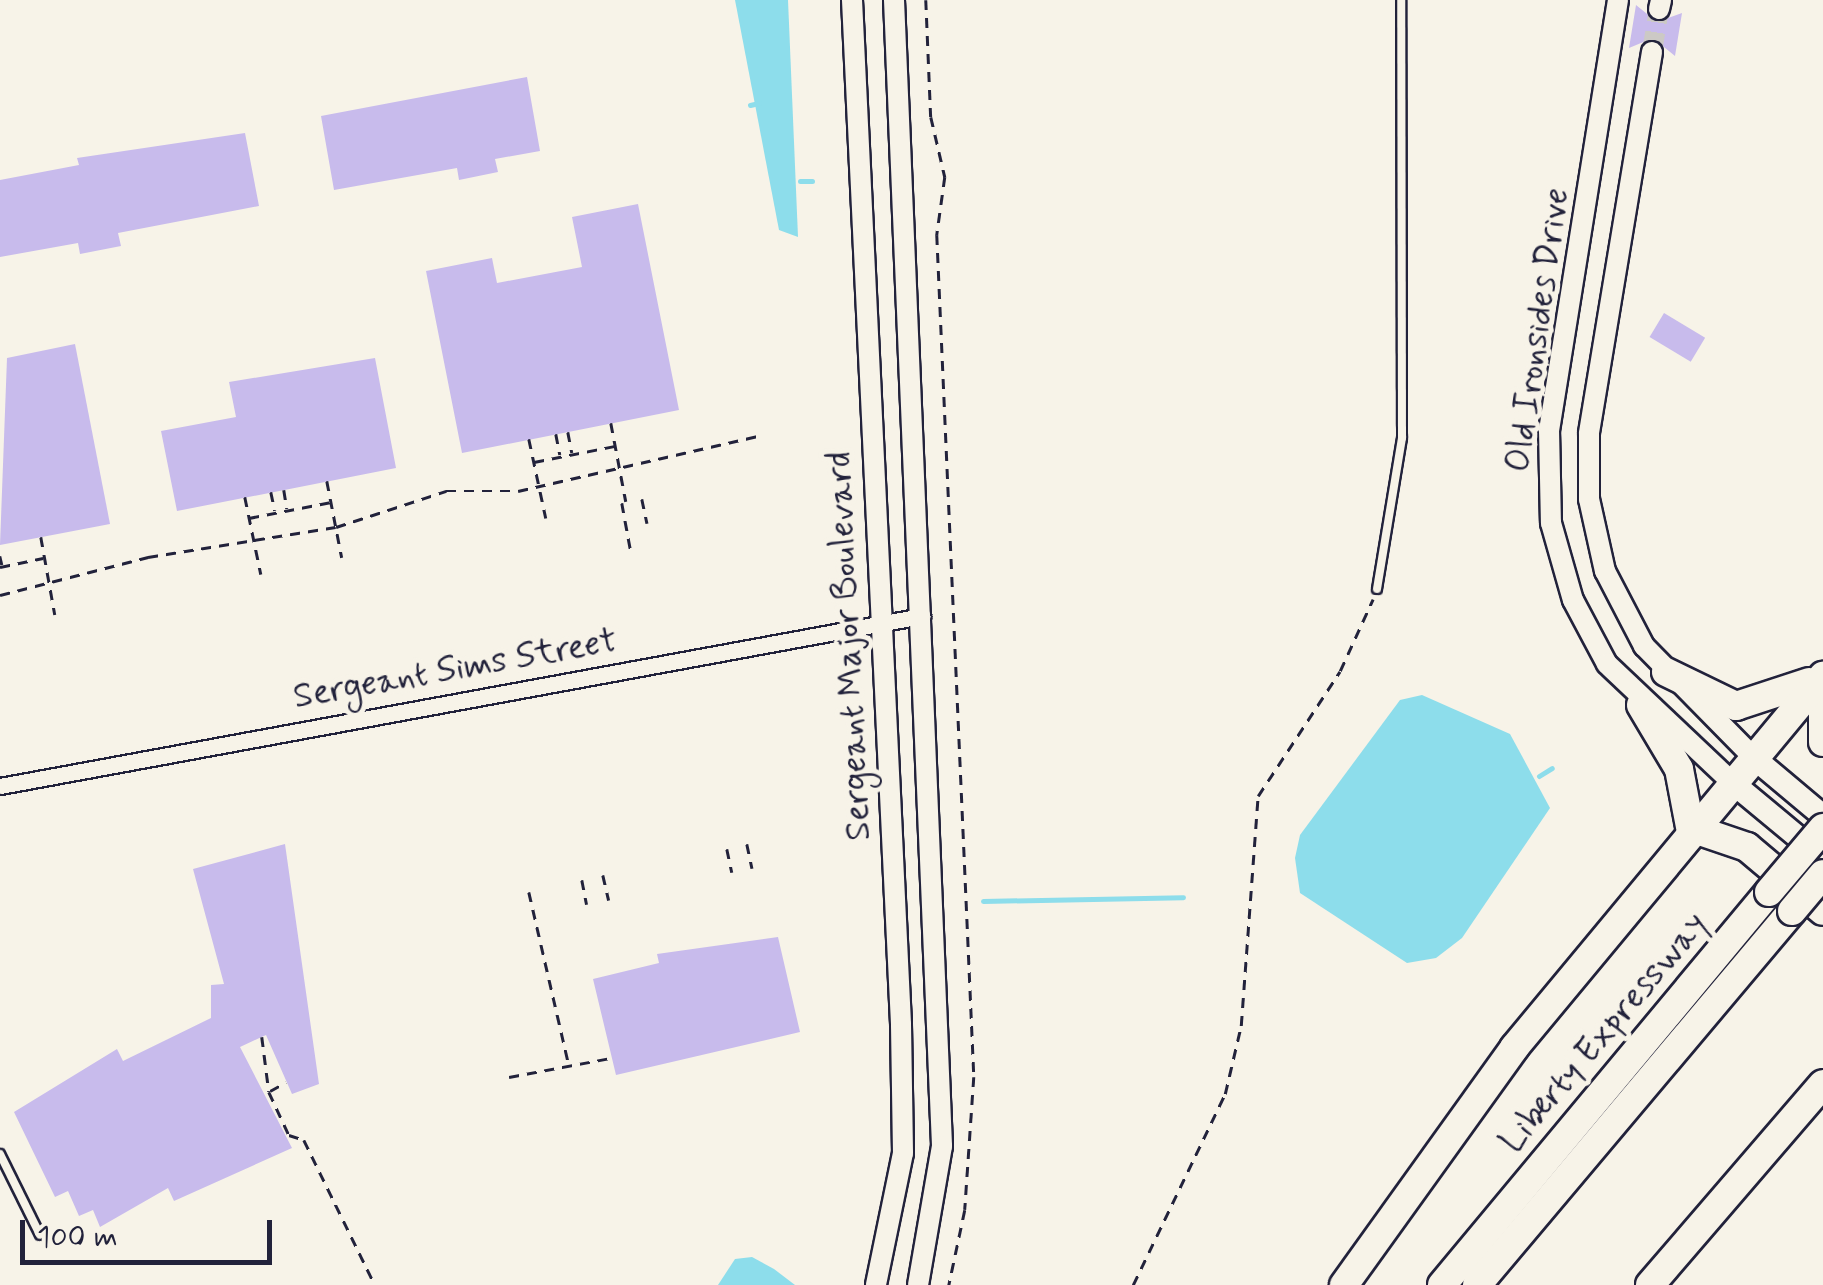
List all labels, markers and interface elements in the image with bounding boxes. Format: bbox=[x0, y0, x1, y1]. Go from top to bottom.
street label: Old Ironsides Drive bbox=[1498, 187, 1578, 473]
street label: Sergeant Major Boulevard bbox=[818, 452, 880, 840]
street label: Sergeant Sims Street bbox=[289, 620, 621, 718]
street label: Liberty Expressway bbox=[1491, 904, 1717, 1162]
scale bar bbox=[25, 1200, 278, 1262]
text: 100 m bbox=[37, 1218, 118, 1257]

